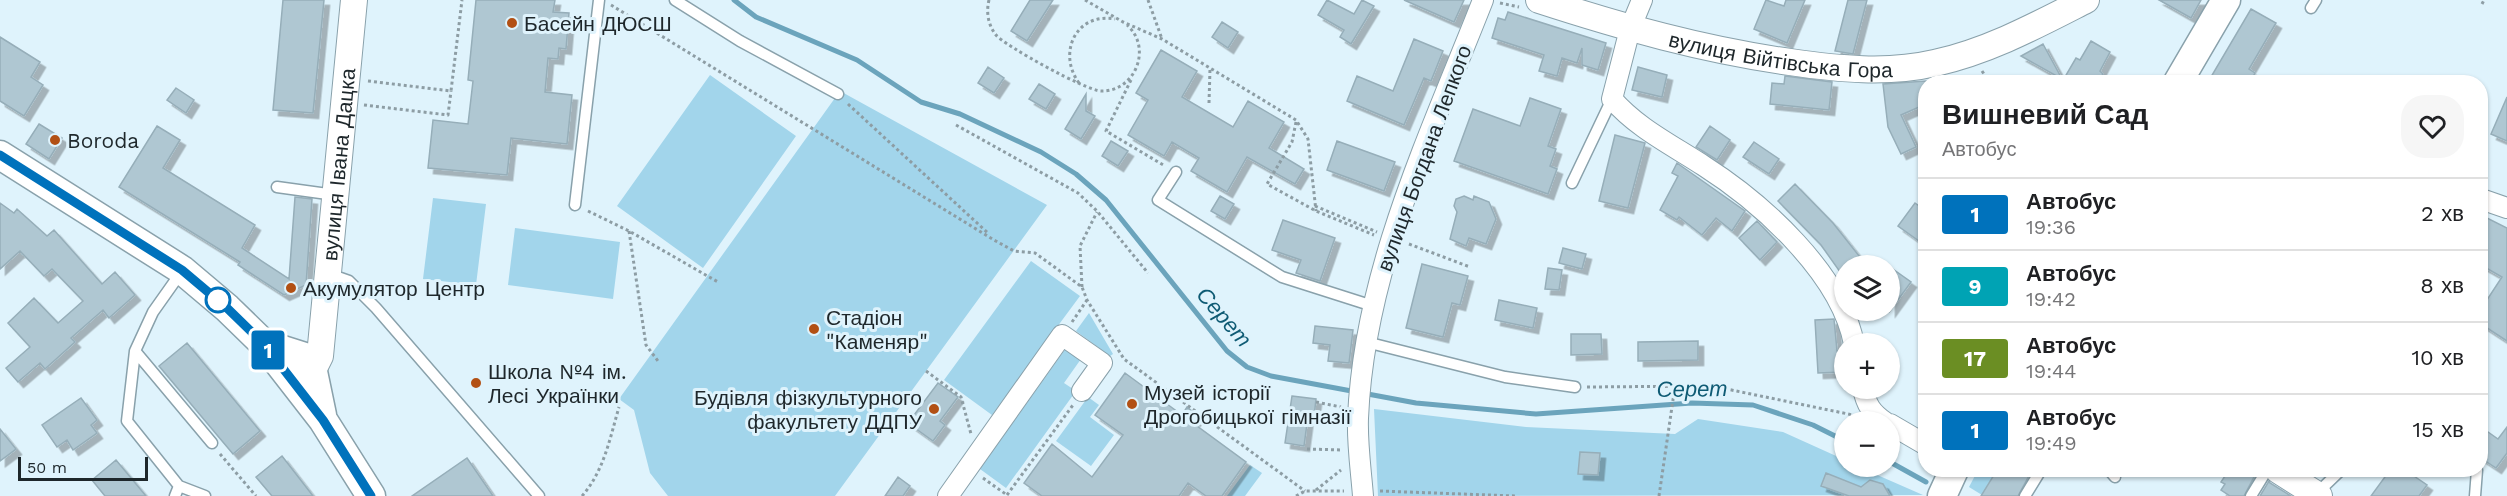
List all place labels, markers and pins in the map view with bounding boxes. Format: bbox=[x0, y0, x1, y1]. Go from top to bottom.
place label: Басейн ДЮСШ bbox=[524, 11, 672, 36]
marker: Басейн ДЮСШ bbox=[505, 16, 519, 30]
place label: Boroda bbox=[67, 128, 139, 153]
marker: Boroda bbox=[48, 133, 62, 147]
place label: Акумулятор Центр bbox=[303, 276, 485, 301]
marker: Акумулятор Центр bbox=[284, 281, 298, 295]
unlabelled marker bbox=[205, 287, 231, 313]
place label: Стадіон "Каменяр" bbox=[826, 305, 928, 354]
marker: Стадіон "Каменяр" bbox=[807, 322, 821, 336]
place label: Школа №4 ім. Лесі Українки bbox=[488, 359, 627, 408]
marker: Школа №4 ім. Лесі Українки bbox=[469, 376, 483, 390]
place label: Музей історії Дрогобицької гімназії bbox=[1144, 380, 1351, 429]
place label: Будівля фізкультурного факультету ДДПУ bbox=[694, 385, 923, 434]
marker: Музей історії Дрогобицької гімназії bbox=[1125, 397, 1139, 411]
marker: Будівля фізкультурного факультету ДДПУ bbox=[927, 402, 941, 416]

